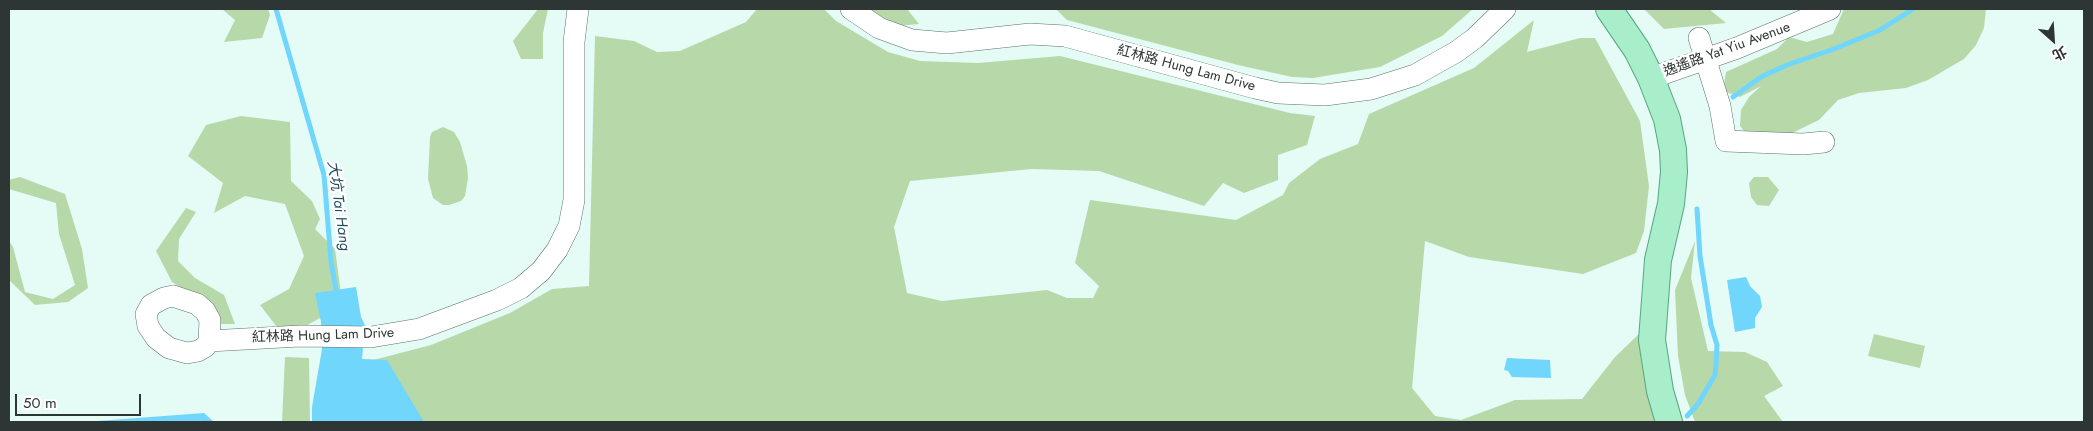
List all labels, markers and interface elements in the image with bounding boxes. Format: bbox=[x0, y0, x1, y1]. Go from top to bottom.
north arrow bbox=[2028, 15, 2078, 65]
street label: 逸遙路 Yat Yiu Avenue bbox=[1661, 19, 1793, 81]
text: 北 bbox=[2049, 41, 2070, 66]
street label: 紅林路 Hung Lam Drive bbox=[1115, 42, 1257, 96]
water label: 大坑 Tai Hang bbox=[323, 160, 353, 252]
street label: 紅林路 Hung Lam Drive bbox=[252, 325, 394, 347]
scale bar bbox=[18, 384, 144, 416]
text: 50 m bbox=[23, 392, 57, 414]

